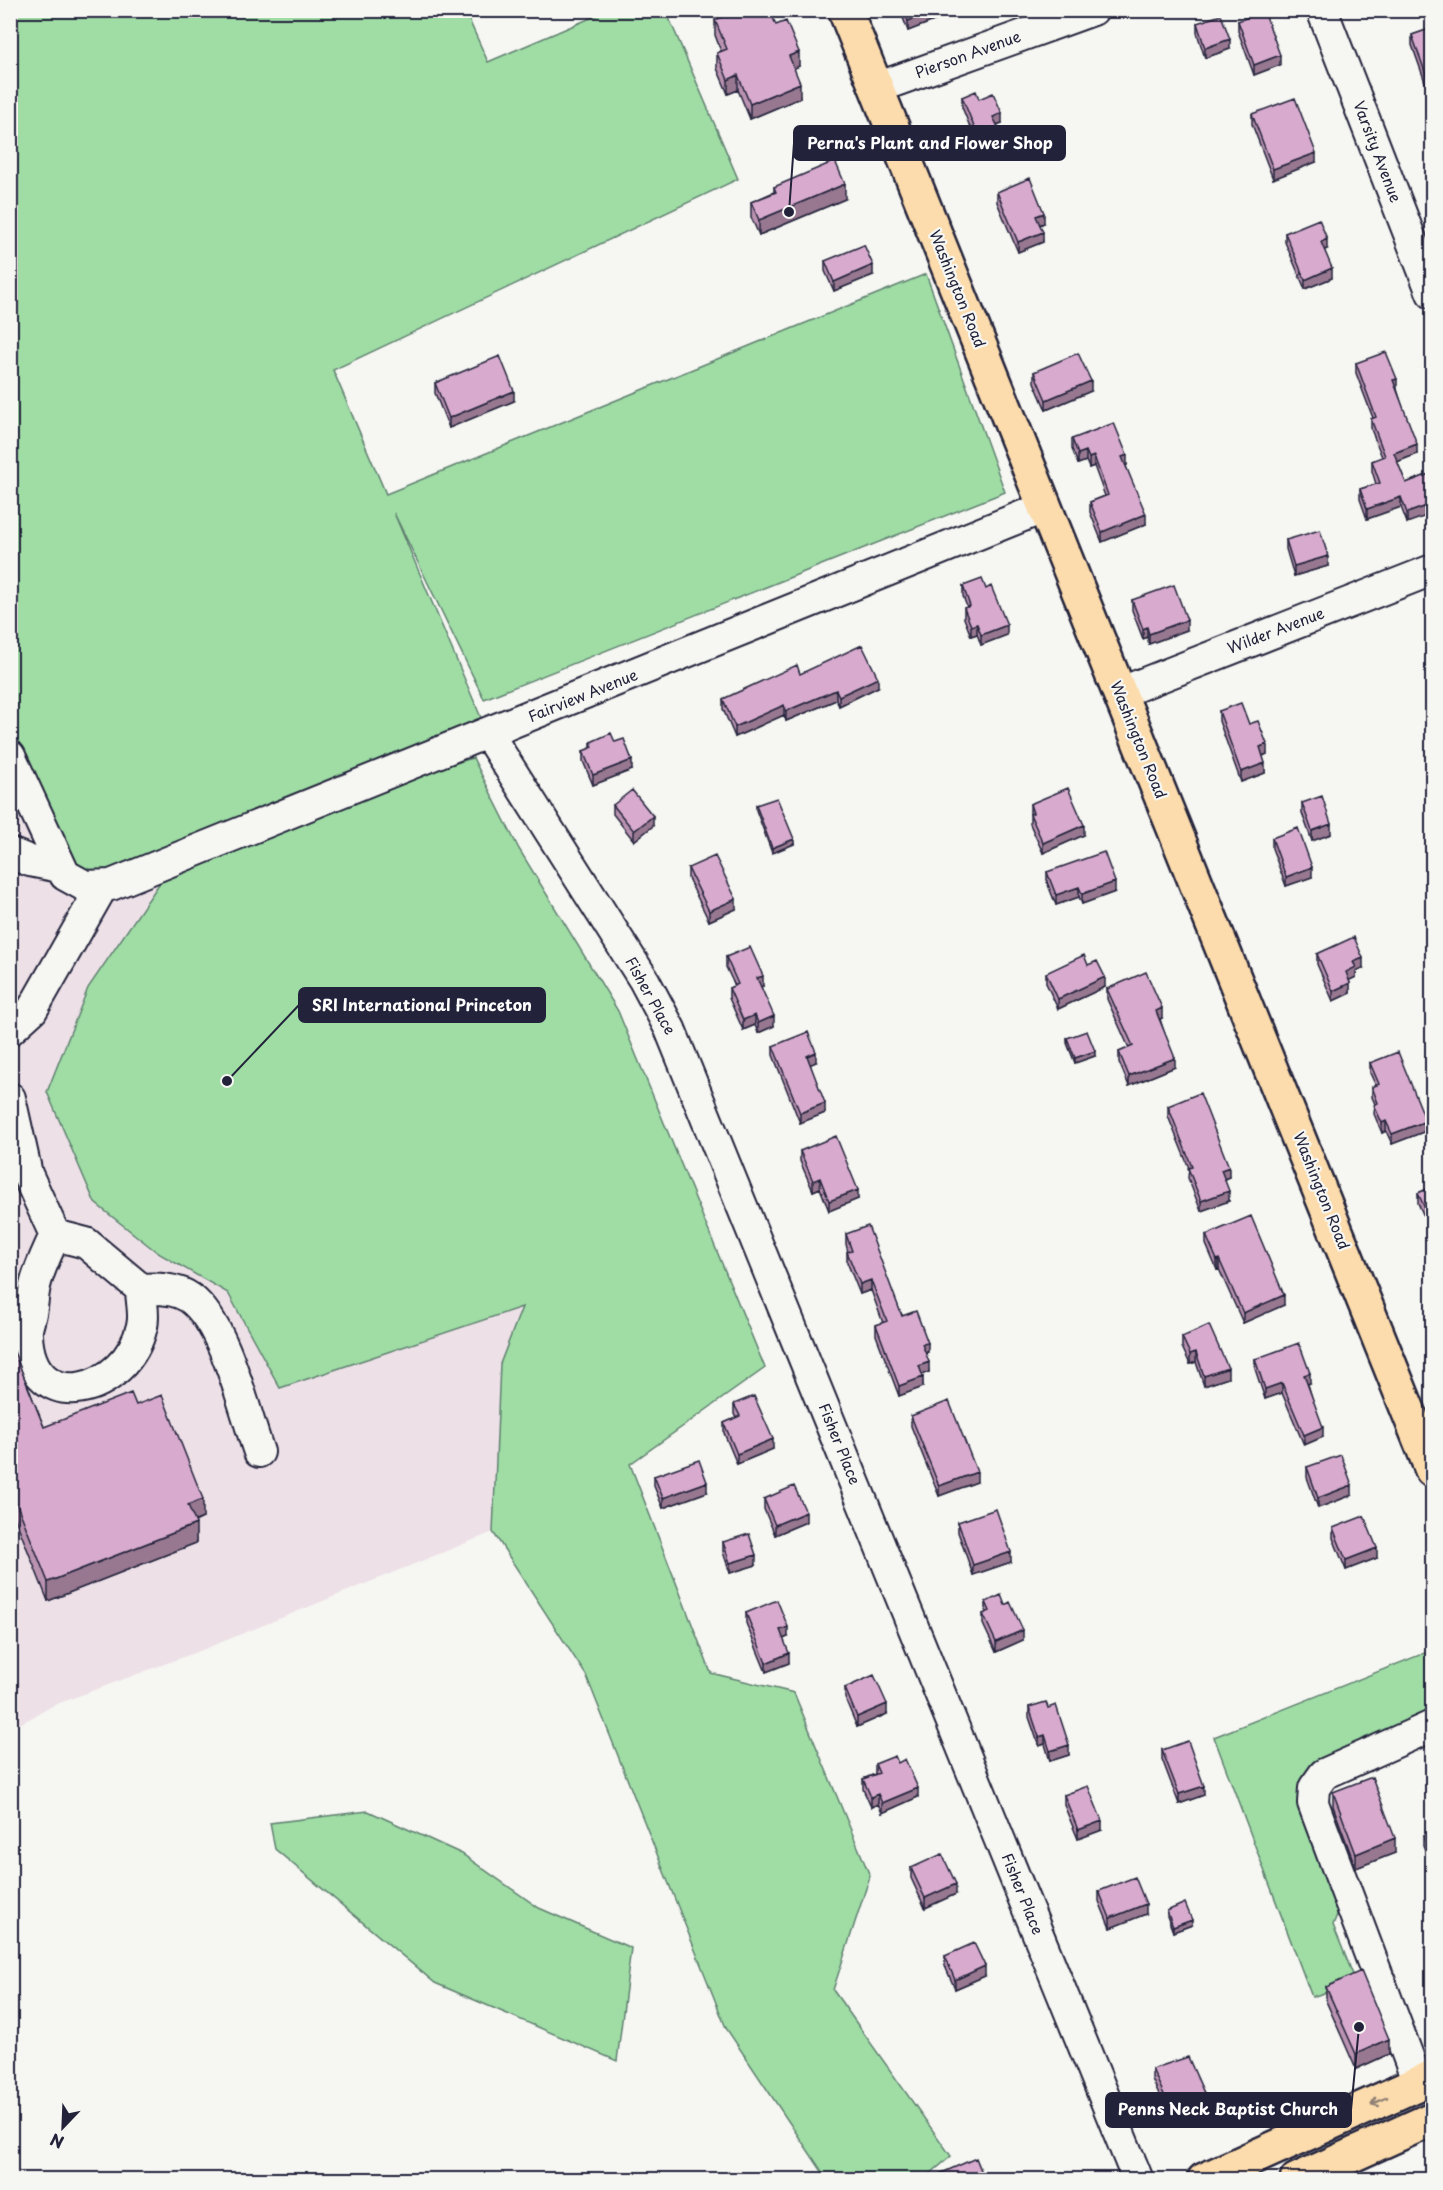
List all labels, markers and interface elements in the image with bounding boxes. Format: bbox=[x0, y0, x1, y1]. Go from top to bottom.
street label: Pierson Avenue bbox=[911, 24, 1024, 83]
street label: Varsity Avenue bbox=[1348, 97, 1408, 206]
callout: Perna's Plant and Flower Shop bbox=[794, 126, 1065, 160]
text: Perna's Plant and Flower Shop bbox=[807, 130, 1053, 154]
street label: Washington Road bbox=[924, 226, 993, 351]
street label: Wilder Avenue bbox=[1224, 601, 1327, 659]
street label: Fairview Avenue bbox=[524, 662, 641, 727]
street label: Washington Road bbox=[1105, 677, 1174, 802]
street label: Fisher Place bbox=[620, 952, 682, 1039]
callout: SRI International Princeton bbox=[299, 988, 545, 1022]
text: SRI International Princeton bbox=[312, 992, 532, 1016]
street label: Washington Road bbox=[1288, 1128, 1357, 1253]
street label: Fisher Place bbox=[814, 1399, 867, 1488]
street label: Fisher Place bbox=[997, 1849, 1050, 1938]
callout: Penns Neck Baptist Church bbox=[1106, 2093, 1351, 2127]
text: Penns Neck Baptist Church bbox=[1118, 2096, 1338, 2120]
one-way arrow bbox=[1370, 2096, 1389, 2107]
north arrow bbox=[33, 2097, 93, 2157]
text: N bbox=[46, 2128, 67, 2155]

